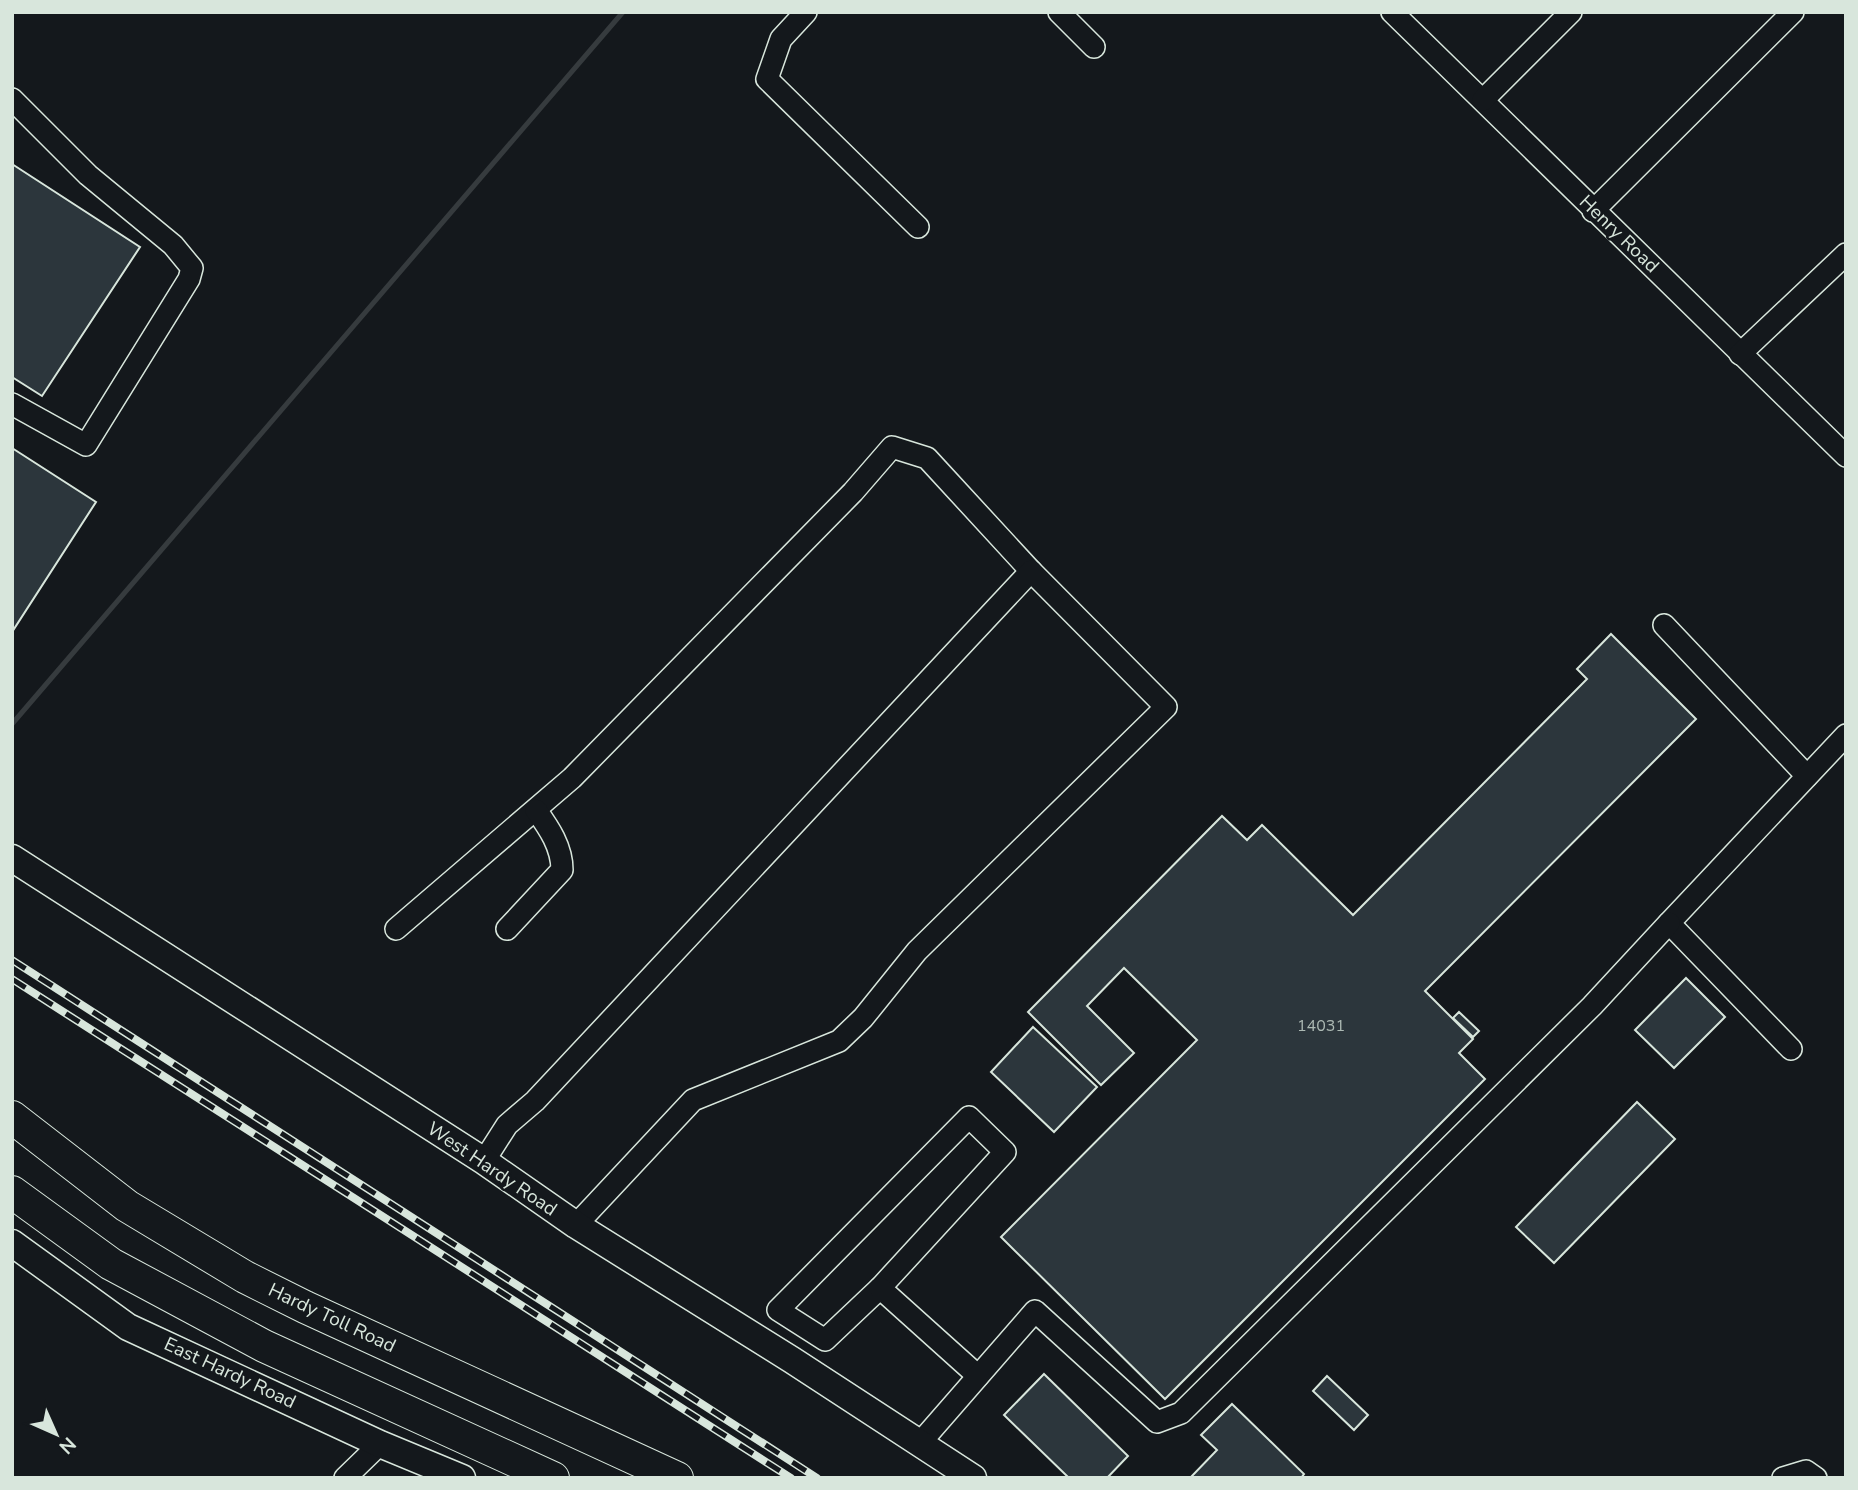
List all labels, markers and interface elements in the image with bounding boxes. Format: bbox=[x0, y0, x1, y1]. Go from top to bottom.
street label: Henry Road bbox=[1573, 189, 1665, 279]
house number: 14031 bbox=[1297, 1015, 1345, 1037]
street label: West Hardy Road bbox=[422, 1116, 562, 1222]
street label: Hardy Toll Road bbox=[264, 1277, 400, 1359]
street label: East Hardy Road bbox=[160, 1331, 300, 1415]
north arrow bbox=[21, 1399, 91, 1469]
text: N bbox=[53, 1431, 82, 1460]

